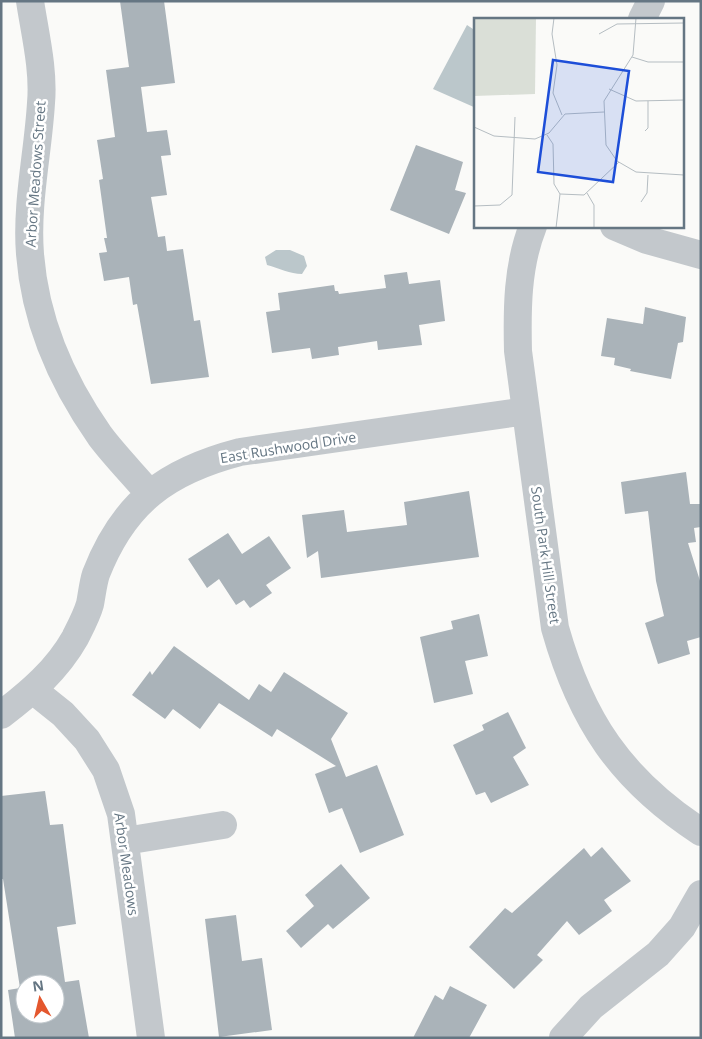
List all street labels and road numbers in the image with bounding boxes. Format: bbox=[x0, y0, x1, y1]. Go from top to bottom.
street label: Arbor Meadows Street bbox=[20, 100, 50, 248]
street label: East Rushwood Drive bbox=[219, 427, 358, 467]
street label: South Park Hill Street bbox=[527, 485, 565, 625]
street label: Arbor Meadows bbox=[110, 811, 144, 917]

